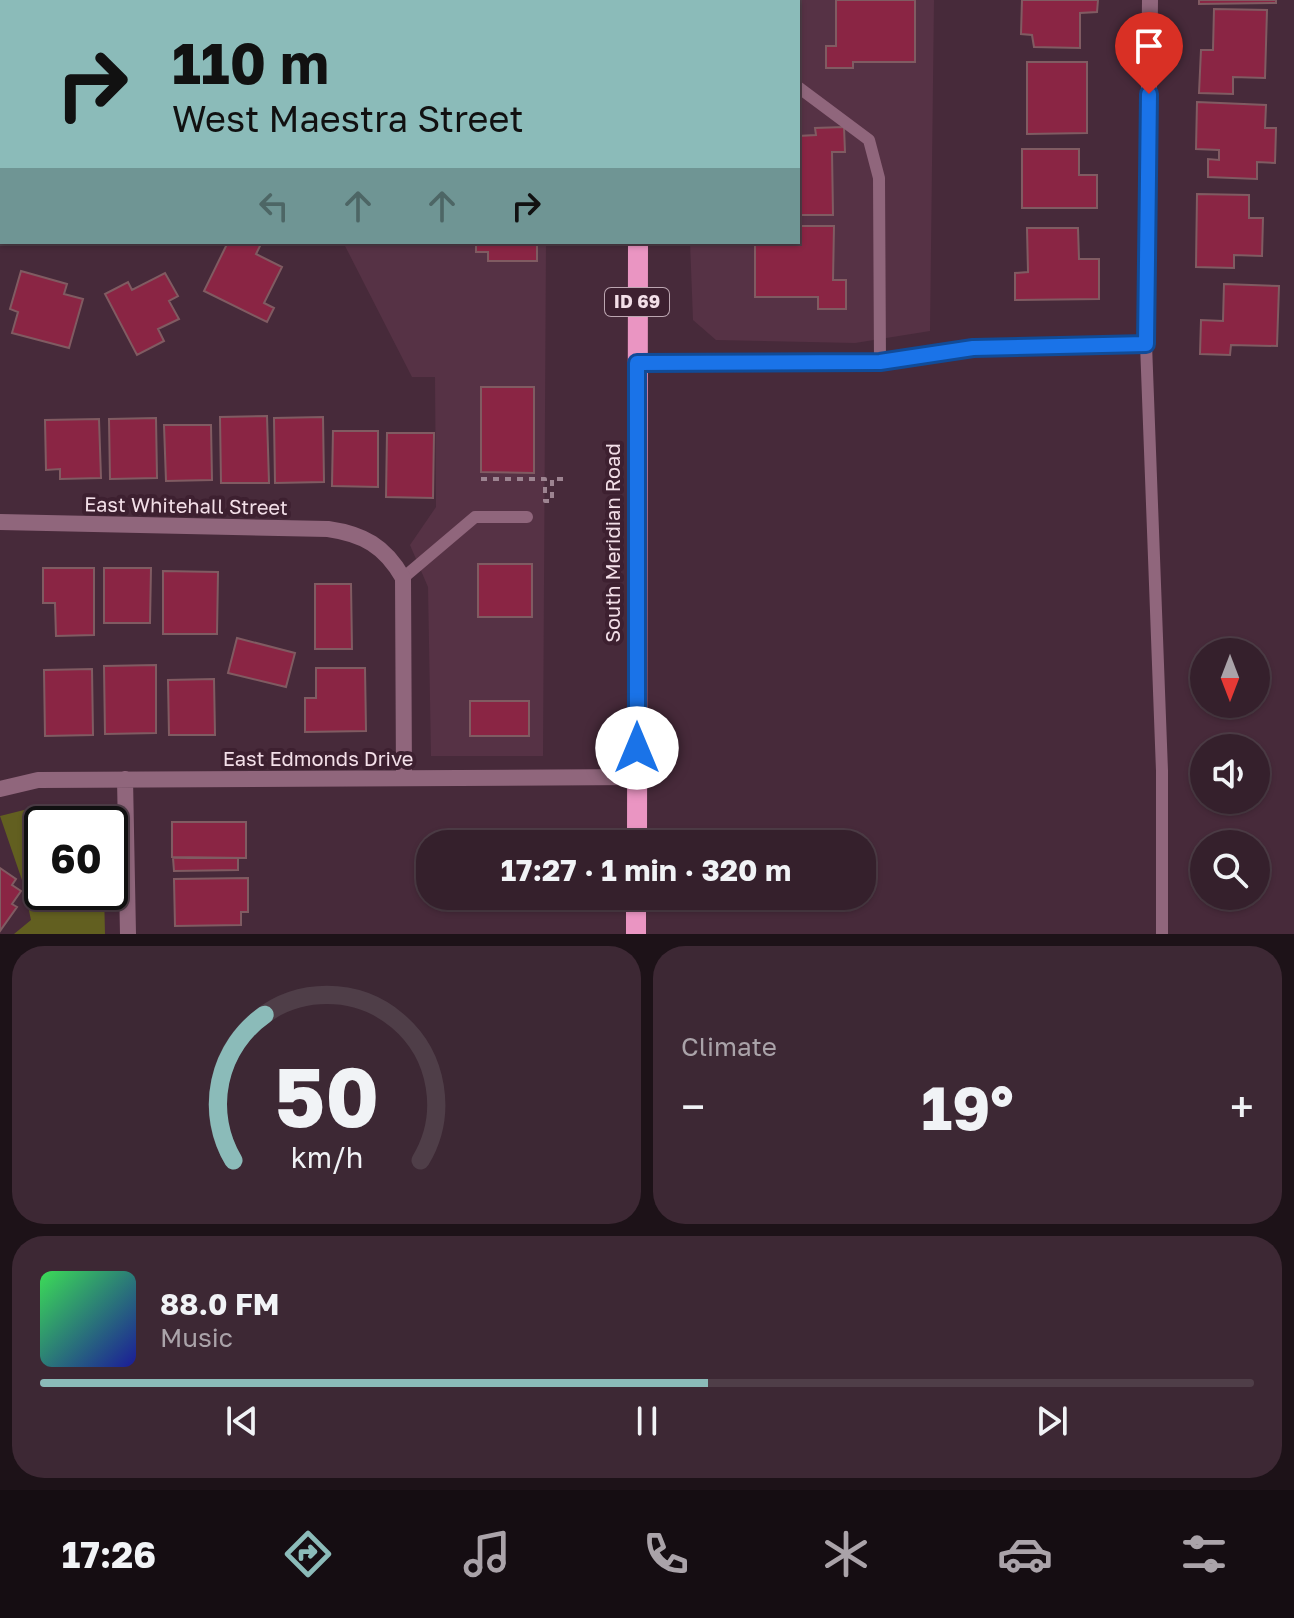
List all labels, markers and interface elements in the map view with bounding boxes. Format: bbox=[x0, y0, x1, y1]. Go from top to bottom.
pin bbox=[1115, 12, 1183, 94]
icon: arrive bbox=[1127, 24, 1171, 68]
text: 110 m bbox=[172, 29, 329, 96]
icon: right bbox=[40, 32, 144, 136]
text: West Maestra Street bbox=[172, 97, 524, 140]
icon: left bbox=[252, 184, 296, 228]
icon: ahead bbox=[336, 184, 380, 228]
icon: ahead bbox=[420, 184, 464, 228]
icon: right bbox=[504, 184, 548, 228]
road number: ID 69 bbox=[605, 288, 669, 316]
street label: South Meridian Road bbox=[600, 443, 624, 643]
street label: East Whitehall Street bbox=[84, 491, 288, 519]
north arrow bbox=[1190, 638, 1270, 718]
map controls bbox=[1190, 638, 1270, 910]
position arrow bbox=[595, 706, 679, 790]
button: sound bbox=[1190, 734, 1270, 814]
street label: East Edmonds Drive bbox=[223, 746, 413, 770]
speed limit sign: 60 bbox=[24, 806, 128, 910]
button: search bbox=[1190, 830, 1270, 910]
text: 17:27 · 1 min · 320 m bbox=[501, 852, 791, 888]
text: Climate bbox=[681, 1031, 777, 1062]
text: 50 bbox=[274, 1045, 379, 1145]
text: 19° bbox=[921, 1071, 1014, 1143]
text: − bbox=[681, 1080, 705, 1133]
text: + bbox=[1230, 1080, 1254, 1133]
text: km/h bbox=[290, 1140, 363, 1174]
text: 88.0 FM bbox=[160, 1286, 280, 1322]
text: Music bbox=[160, 1322, 233, 1353]
icon: previous bbox=[220, 1399, 264, 1443]
icon: pause bbox=[625, 1399, 669, 1443]
icon: next bbox=[1030, 1399, 1074, 1443]
icon: directions bbox=[280, 1526, 336, 1582]
icon: music bbox=[459, 1526, 515, 1582]
icon: phone bbox=[638, 1526, 694, 1582]
icon: climate bbox=[818, 1526, 874, 1582]
icon: car bbox=[997, 1526, 1053, 1582]
icon: filters bbox=[1176, 1526, 1232, 1582]
text: 17:26 bbox=[62, 1533, 156, 1576]

